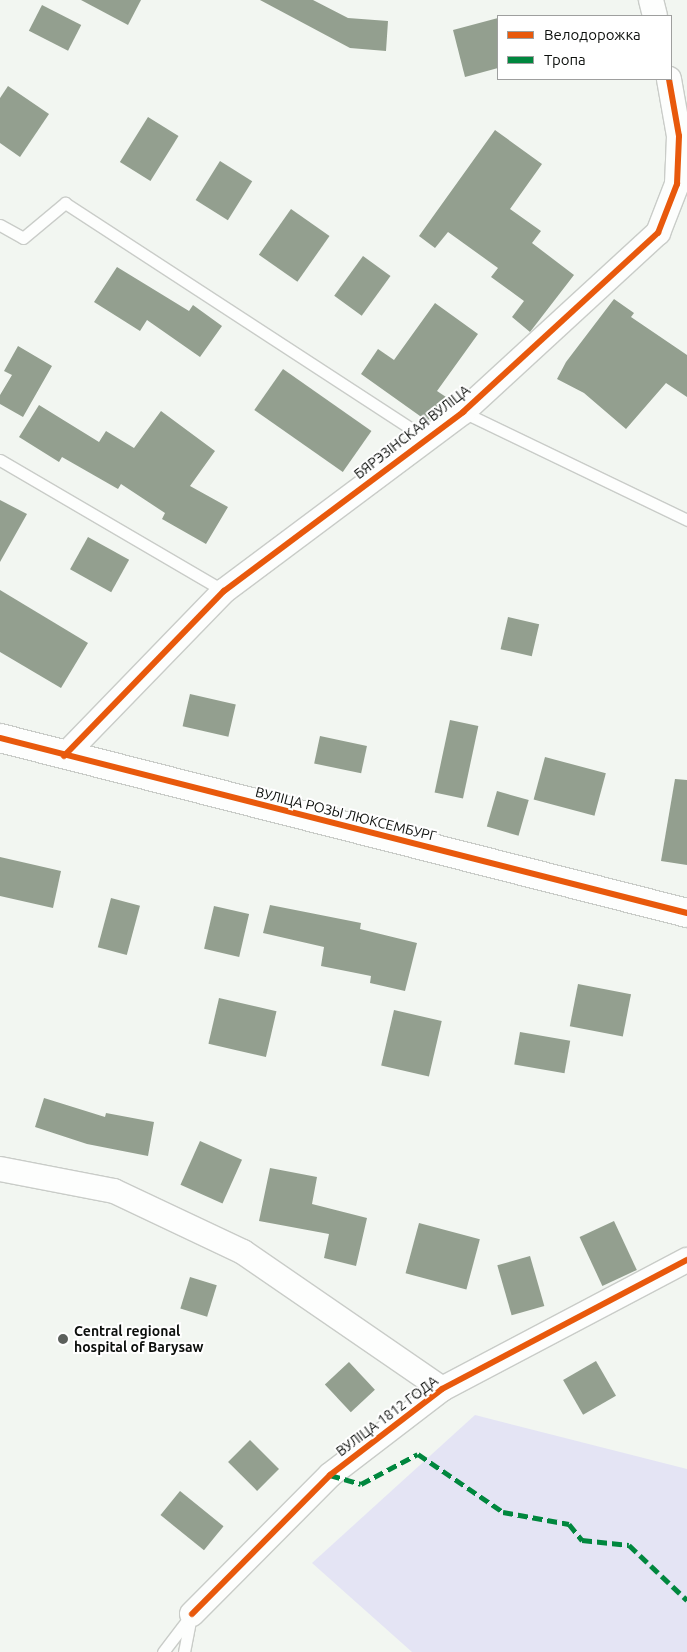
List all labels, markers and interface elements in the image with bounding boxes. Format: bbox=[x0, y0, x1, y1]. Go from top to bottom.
legend bbox=[497, 15, 672, 80]
text: Велодорожка bbox=[544, 26, 641, 43]
text: Тропа bbox=[544, 51, 586, 68]
street label: БЯРЭЗІНСКАЯ ВУЛІЦА bbox=[351, 382, 473, 482]
street label: ВУЛІЦА РОЗЫ ЛЮКСЕМБУРГ bbox=[254, 783, 438, 845]
place label: Central regional hospital of Barysaw bbox=[74, 1323, 204, 1355]
marker: Central regional hospital of Barysaw bbox=[56, 1332, 70, 1346]
street label: ВУЛІЦА 1812 ГОДА bbox=[333, 1372, 441, 1460]

